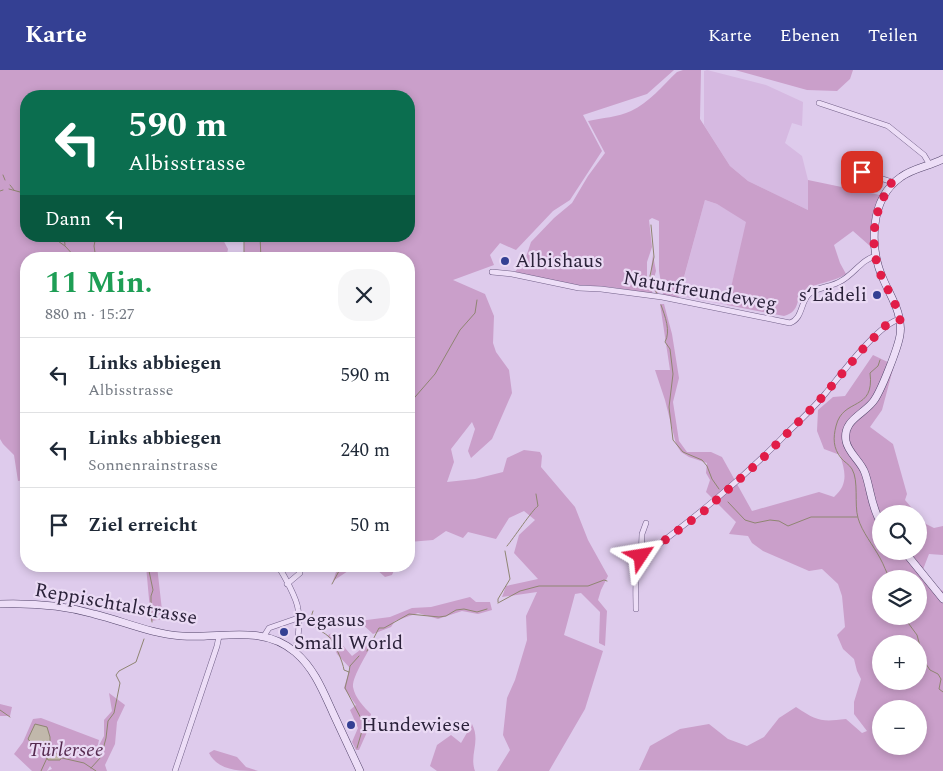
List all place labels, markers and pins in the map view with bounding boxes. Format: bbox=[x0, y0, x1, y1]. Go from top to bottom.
pin bbox=[841, 151, 883, 193]
place label: Albishaus bbox=[515, 246, 603, 276]
marker: Albishaus bbox=[499, 255, 511, 267]
place label: s‘Lädeli bbox=[799, 280, 867, 310]
marker: s‘Lädeli bbox=[871, 289, 883, 301]
place label: Pegasus Small World bbox=[294, 605, 403, 658]
marker: Pegasus Small World bbox=[278, 626, 290, 638]
place label: Hundewiese bbox=[361, 710, 470, 740]
marker: Hundewiese bbox=[345, 719, 357, 731]

